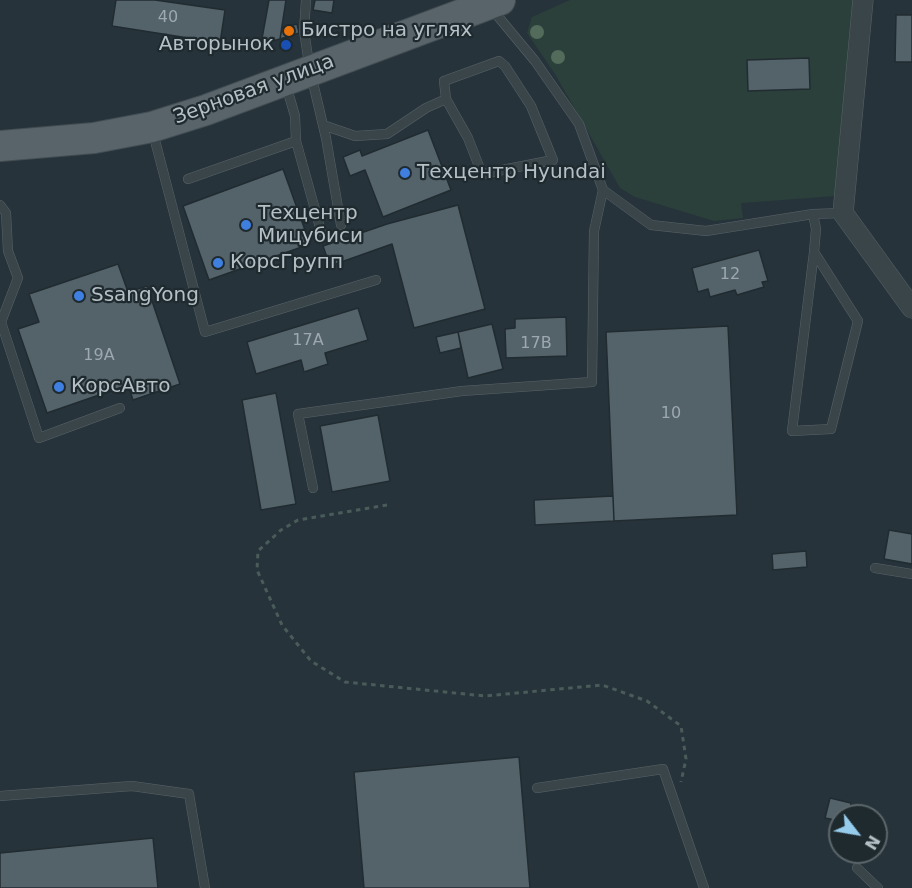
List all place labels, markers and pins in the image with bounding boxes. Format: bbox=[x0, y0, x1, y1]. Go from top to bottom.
place label: Бистро на углях bbox=[301, 19, 472, 43]
marker: Бистро на углях bbox=[282, 24, 296, 38]
place label: Авторынок bbox=[159, 33, 274, 57]
marker: Авторынок bbox=[279, 38, 293, 52]
place label: Техцентр Hyundai bbox=[417, 161, 606, 185]
marker: Техцентр Hyundai bbox=[398, 166, 412, 180]
place label: Техцентр Мицубиси bbox=[258, 202, 363, 249]
marker: Техцентр Мицубиси bbox=[239, 218, 253, 232]
place label: КорсГрупп bbox=[230, 251, 343, 275]
marker: КорсГрупп bbox=[211, 256, 225, 270]
place label: SsangYong bbox=[91, 284, 199, 308]
marker: SsangYong bbox=[72, 289, 86, 303]
place label: КорсАвто bbox=[71, 375, 170, 399]
marker: КорсАвто bbox=[52, 380, 66, 394]

